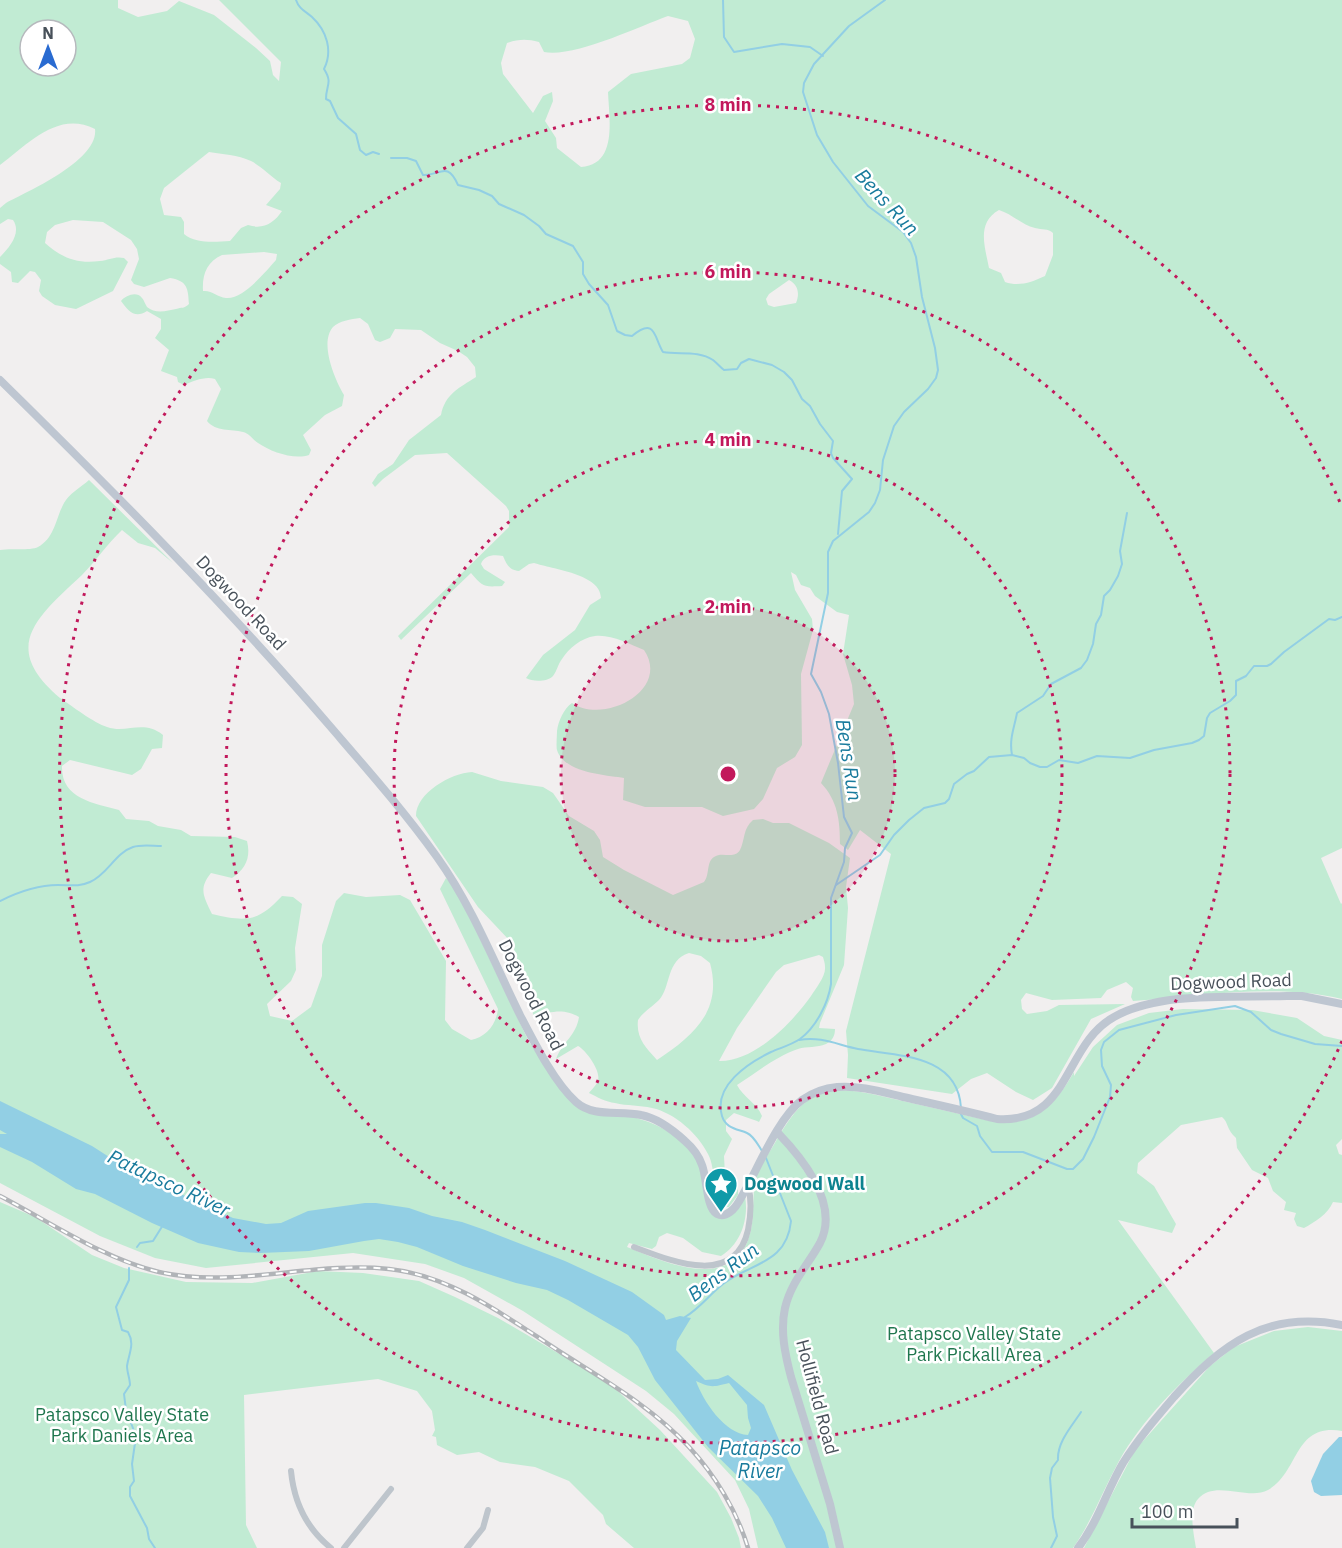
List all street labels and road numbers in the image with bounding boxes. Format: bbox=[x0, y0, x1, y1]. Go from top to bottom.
street label: Dogwood Road bbox=[191, 550, 291, 655]
street label: Dogwood Road bbox=[494, 935, 569, 1054]
street label: Dogwood Road bbox=[1170, 968, 1292, 995]
street label: Hollifield Road bbox=[791, 1337, 844, 1457]

